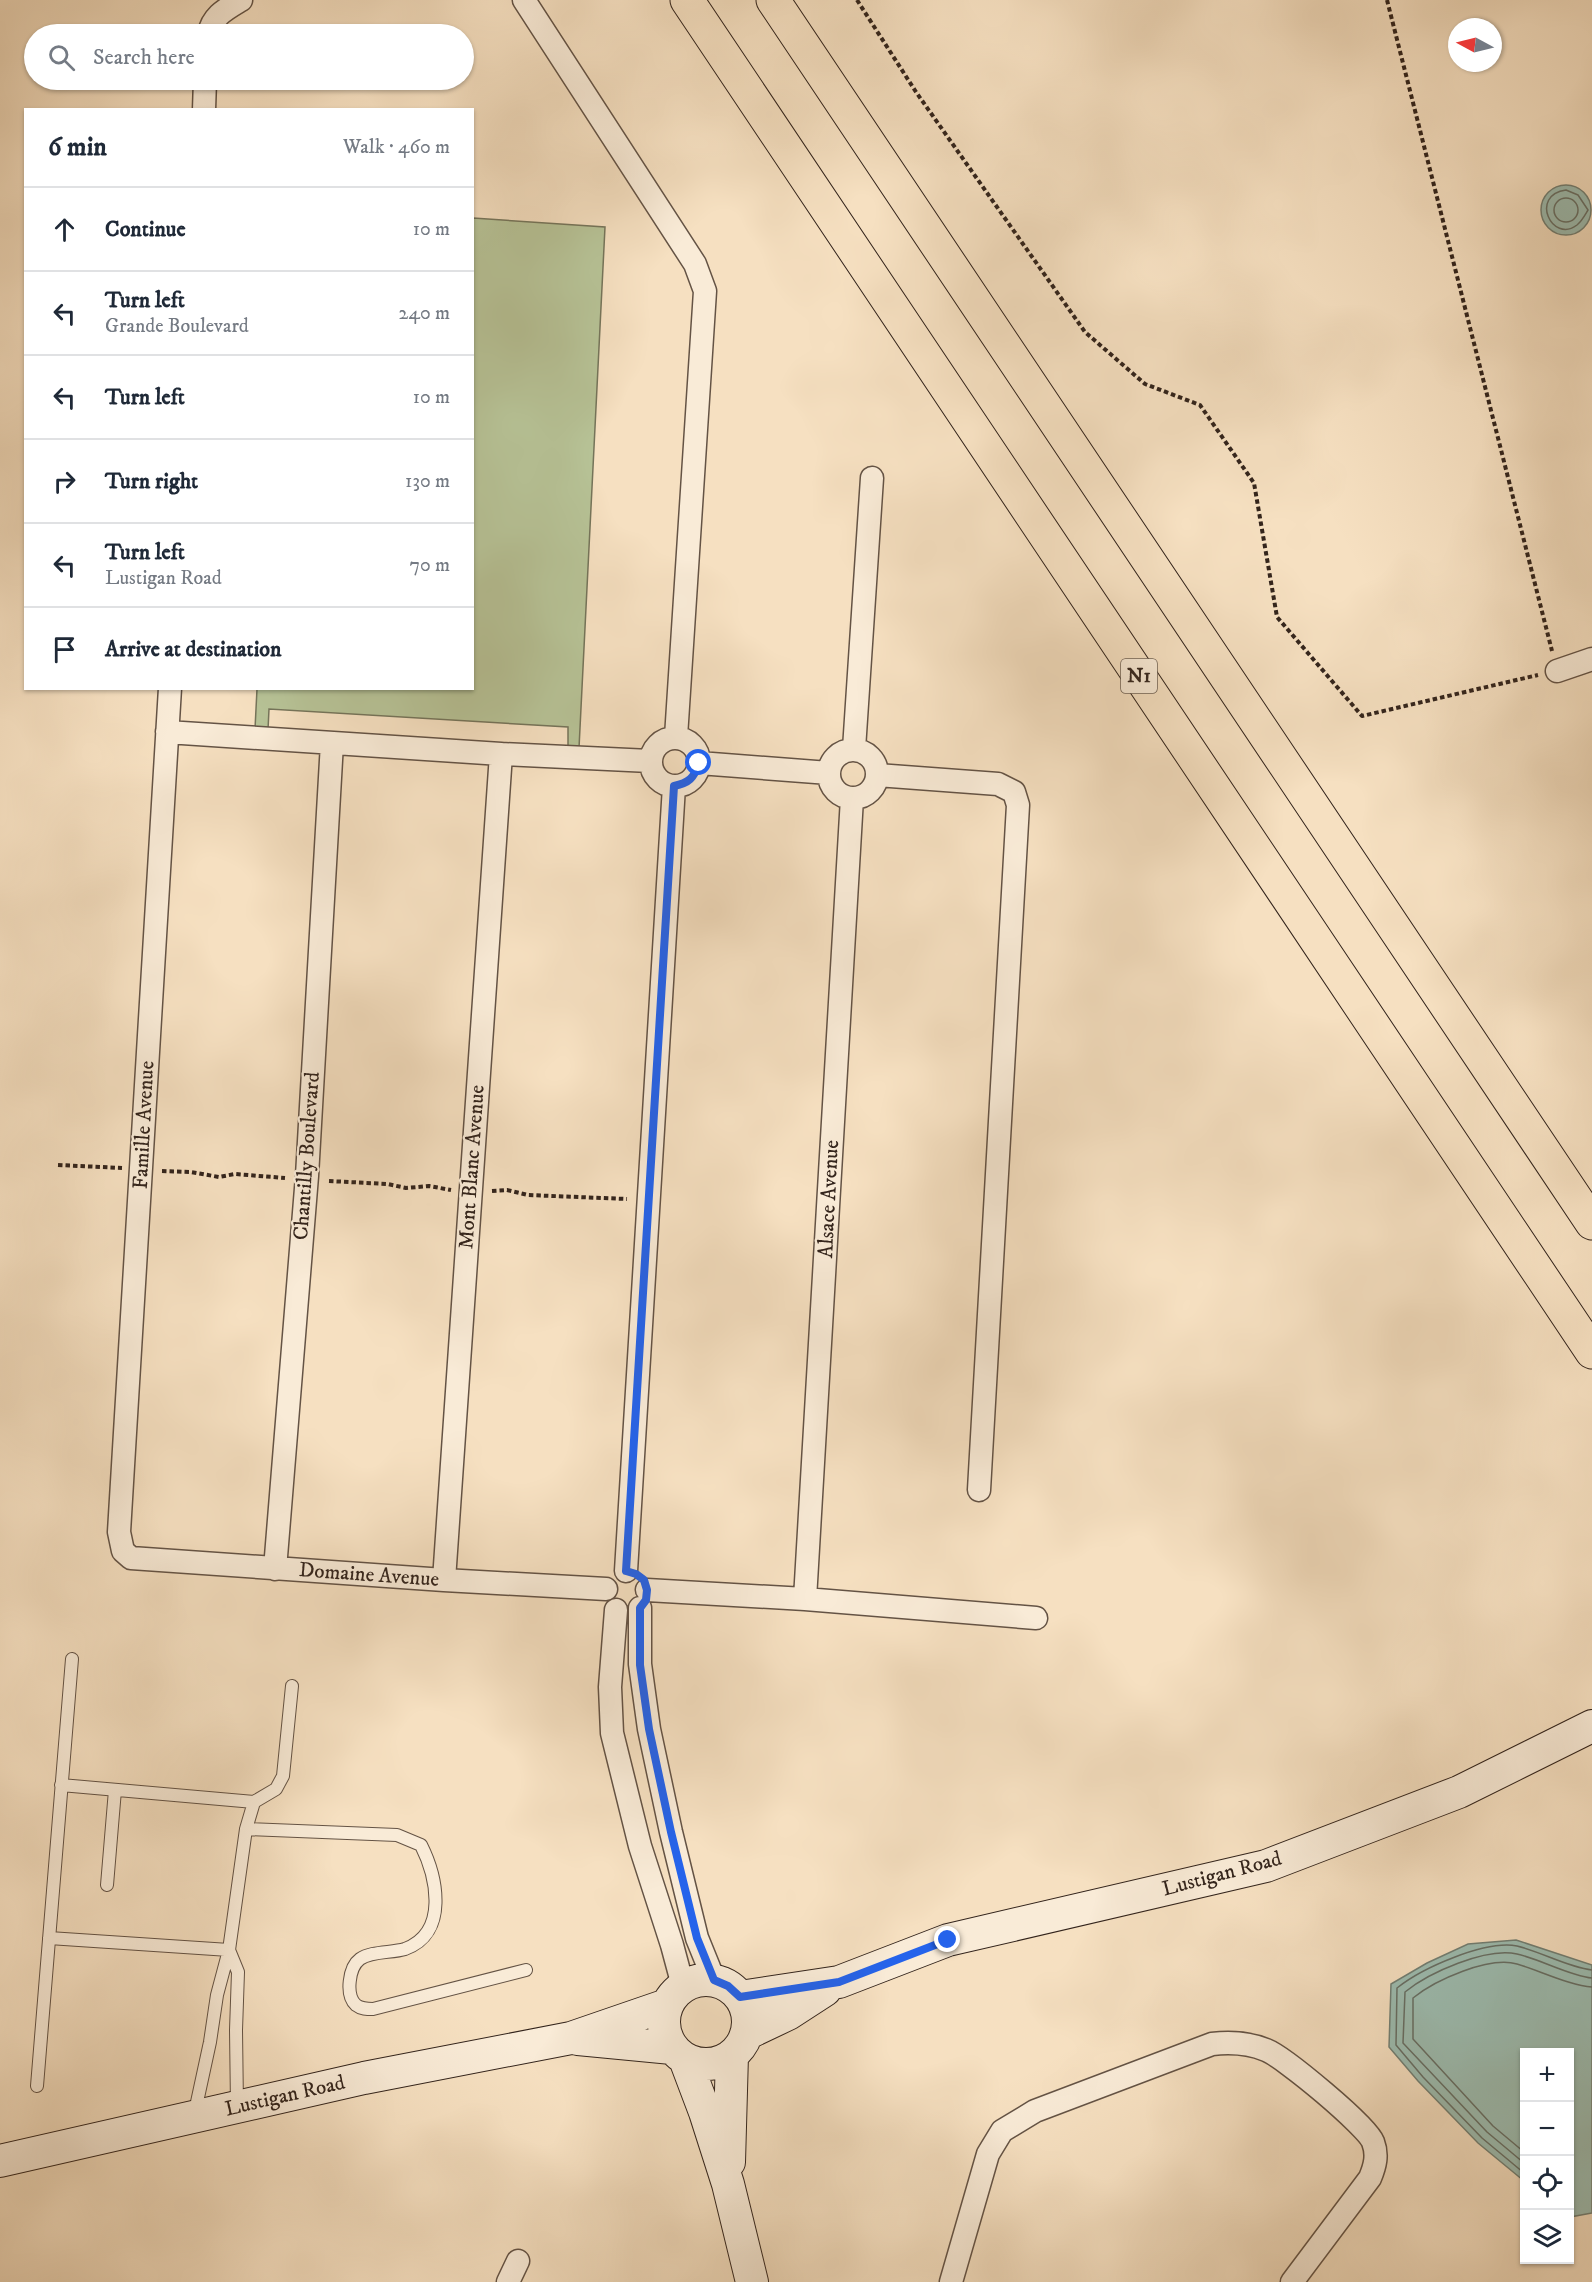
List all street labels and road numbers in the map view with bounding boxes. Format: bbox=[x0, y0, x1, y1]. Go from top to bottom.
road number: N1 bbox=[1121, 659, 1157, 693]
street label: Famille Avenue bbox=[128, 1060, 160, 1190]
street label: Chantilly Boulevard bbox=[288, 1070, 326, 1241]
street label: Mont Blanc Avenue bbox=[453, 1084, 491, 1250]
street label: Alsace Avenue bbox=[813, 1139, 845, 1259]
street label: Domaine Avenue bbox=[298, 1557, 440, 1593]
street label: Lustigan Road bbox=[1159, 1845, 1285, 1902]
street label: Lustigan Road bbox=[222, 2069, 348, 2122]

